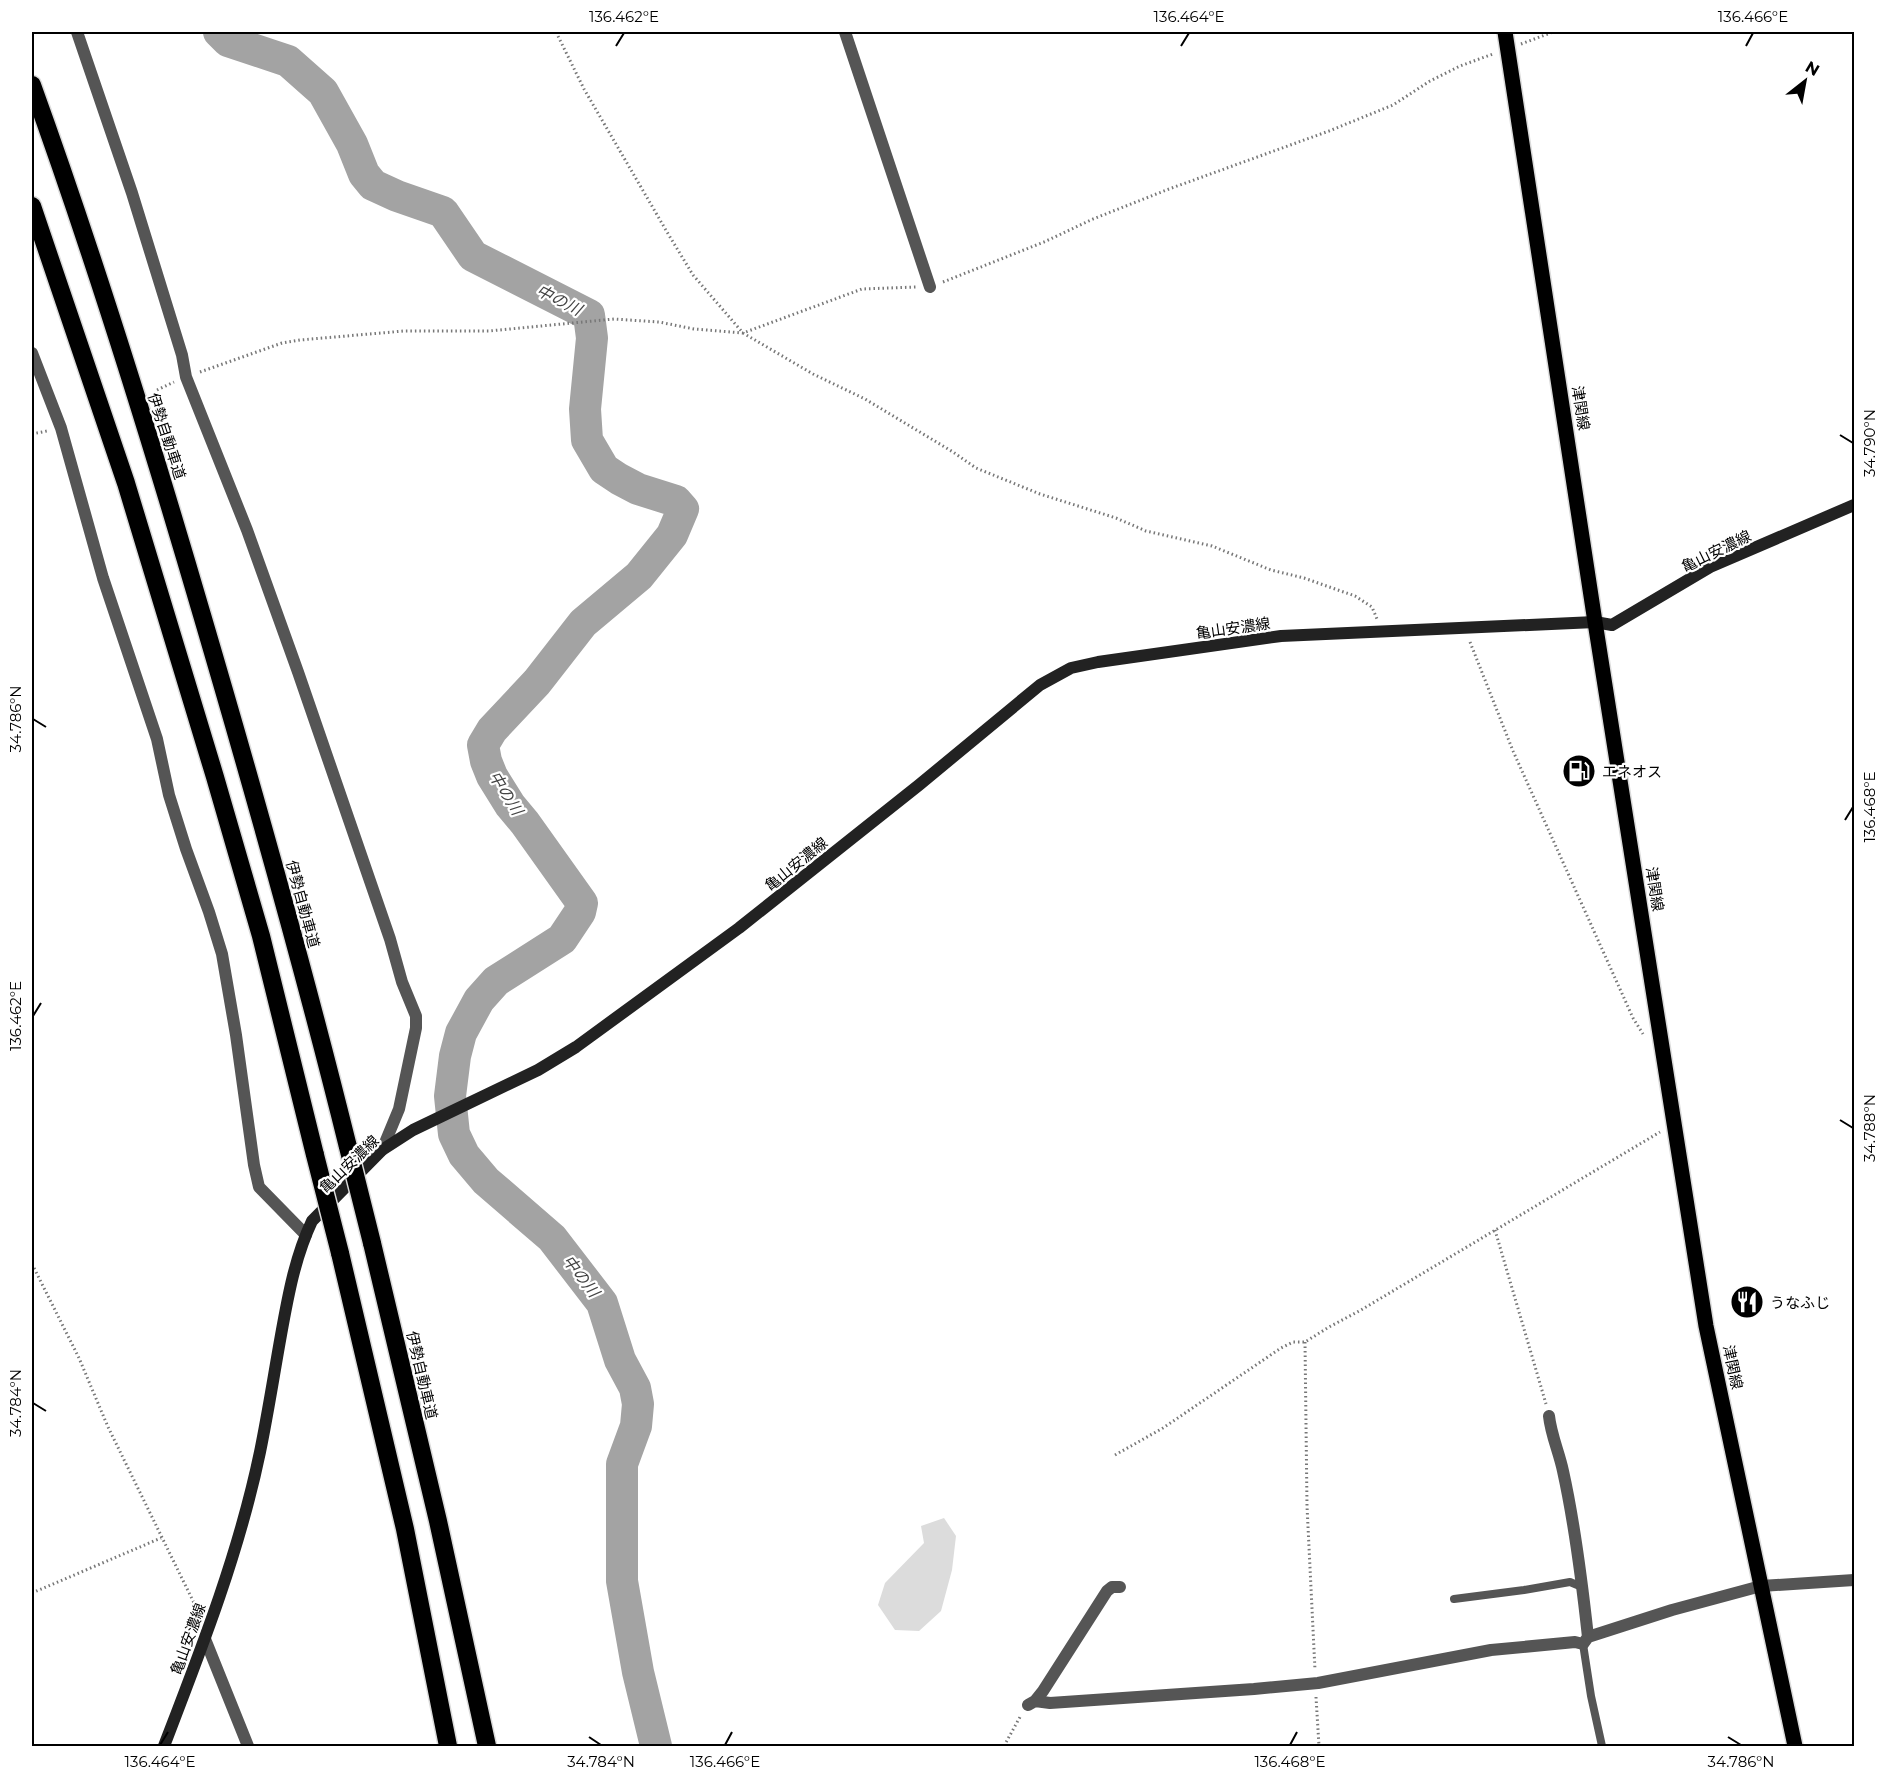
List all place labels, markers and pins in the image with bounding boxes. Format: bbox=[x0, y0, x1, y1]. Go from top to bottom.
fuel station icon: エネオス bbox=[1561, 753, 1597, 789]
place label: エネオス bbox=[1602, 762, 1662, 781]
restaurant icon: うなふじ bbox=[1729, 1284, 1765, 1320]
place label: うなふじ bbox=[1770, 1293, 1830, 1312]

